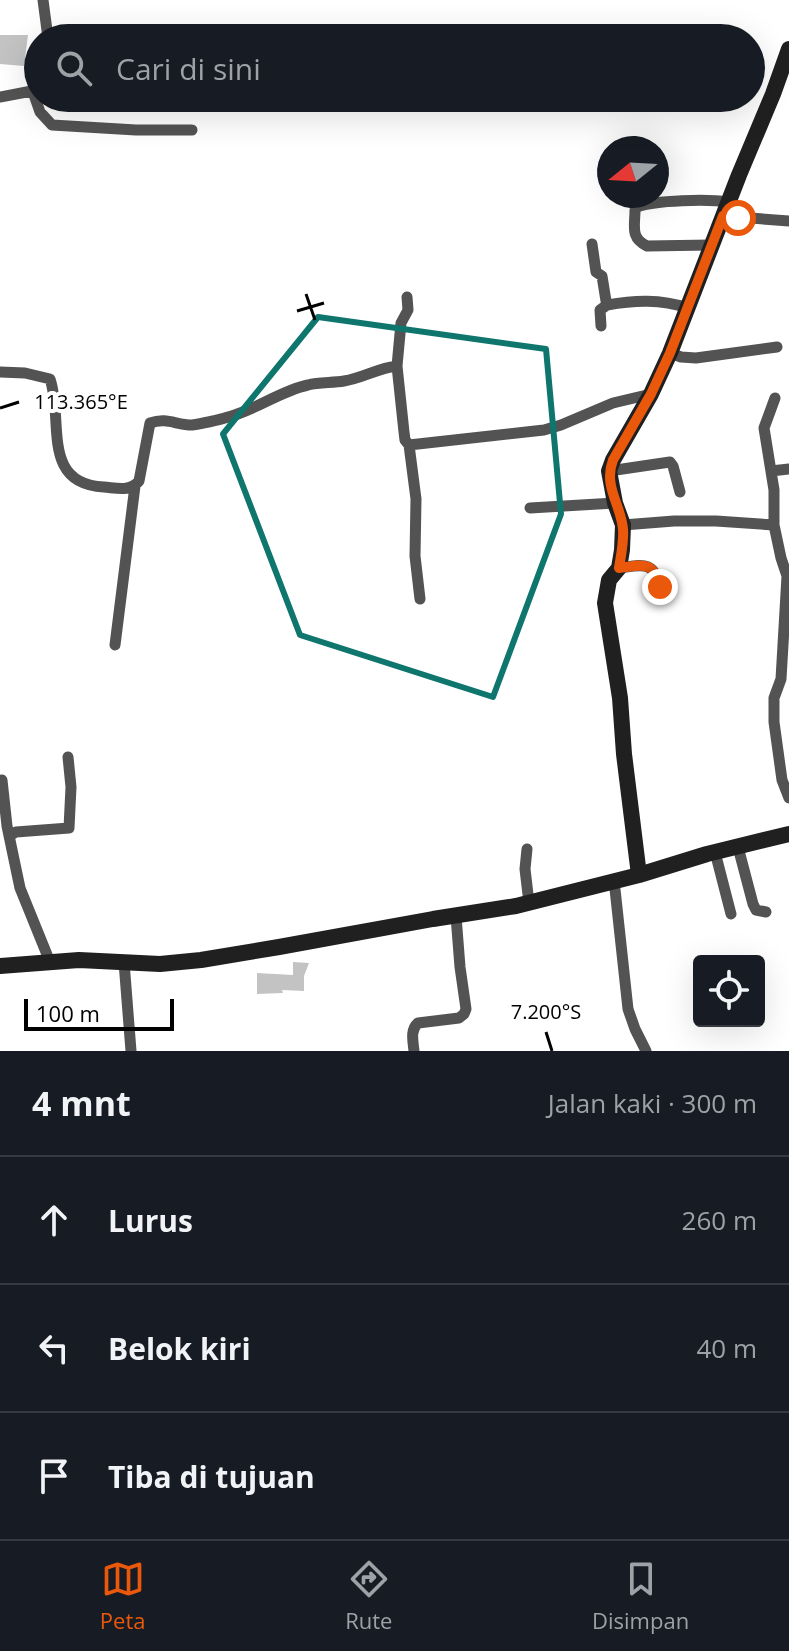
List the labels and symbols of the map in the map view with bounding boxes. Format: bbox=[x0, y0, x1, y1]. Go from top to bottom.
north arrow bbox=[597, 136, 669, 208]
route start bbox=[720, 200, 756, 236]
text: 113.365°E bbox=[34, 388, 128, 415]
route end bbox=[642, 569, 678, 605]
scale bar bbox=[24, 995, 174, 1031]
text: 7.200°S bbox=[511, 998, 581, 1025]

